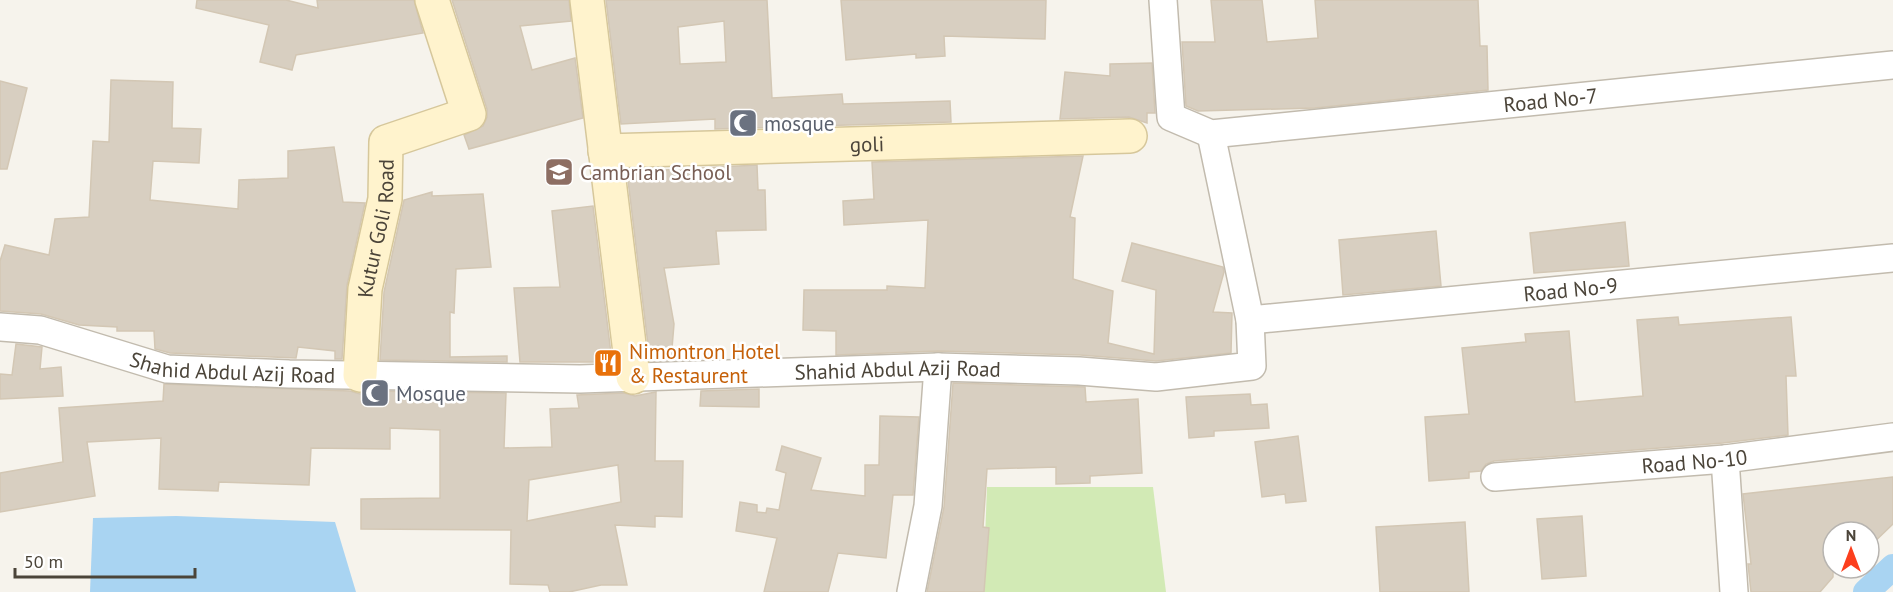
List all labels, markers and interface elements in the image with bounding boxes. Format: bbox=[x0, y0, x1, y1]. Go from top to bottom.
street label: Road No-7 bbox=[1502, 81, 1599, 118]
mosque icon: mosque bbox=[727, 107, 759, 139]
place label: mosque bbox=[764, 110, 834, 137]
street label: goli bbox=[849, 130, 884, 158]
school or university icon: Cambrian School bbox=[543, 156, 575, 188]
street label: Kutur Goli Road bbox=[351, 159, 399, 298]
place label: Cambrian School bbox=[580, 159, 731, 186]
street label: Road No-9 bbox=[1522, 271, 1619, 307]
place label: Nimontron Hotel & Restaurent bbox=[629, 338, 780, 389]
street label: Shahid Abdul Azij Road bbox=[127, 345, 335, 388]
restaurant icon: Nimontron Hotel & Restaurent bbox=[592, 347, 624, 379]
street label: Shahid Abdul Azij Road bbox=[794, 353, 1001, 385]
mosque icon: Mosque bbox=[359, 377, 391, 409]
place label: Mosque bbox=[396, 380, 466, 407]
street label: Road No-10 bbox=[1641, 443, 1749, 479]
north arrow bbox=[1821, 520, 1881, 580]
text: N bbox=[1846, 525, 1856, 545]
scale bar bbox=[15, 541, 195, 579]
text: 50 m bbox=[24, 550, 63, 573]

